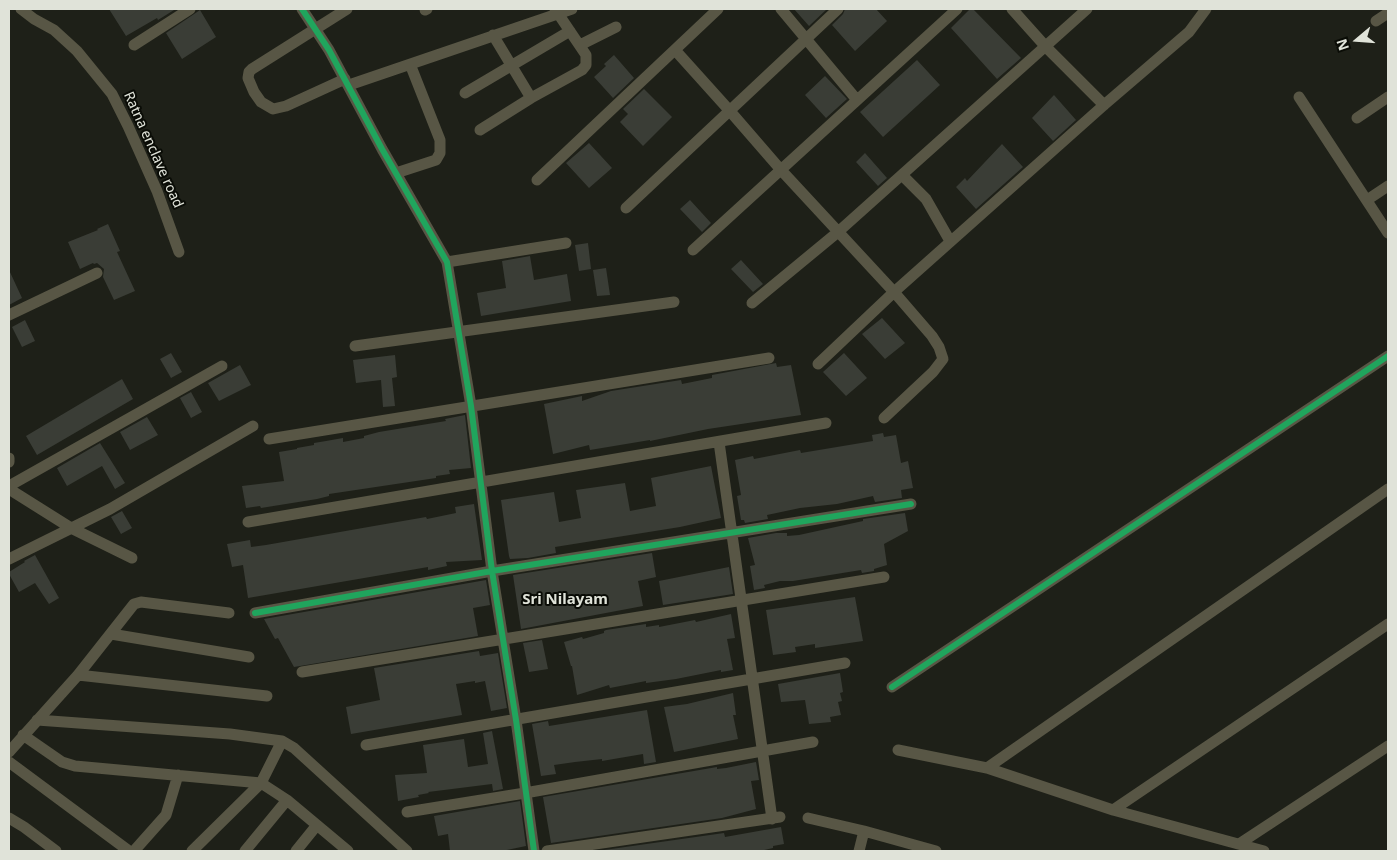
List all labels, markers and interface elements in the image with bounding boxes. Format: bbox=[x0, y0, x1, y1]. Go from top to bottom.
north arrow bbox=[1332, 15, 1382, 65]
text: N bbox=[1331, 36, 1353, 53]
street label: Ratna enclave road bbox=[120, 89, 186, 211]
district label: Sri Nilayam bbox=[522, 591, 608, 609]

